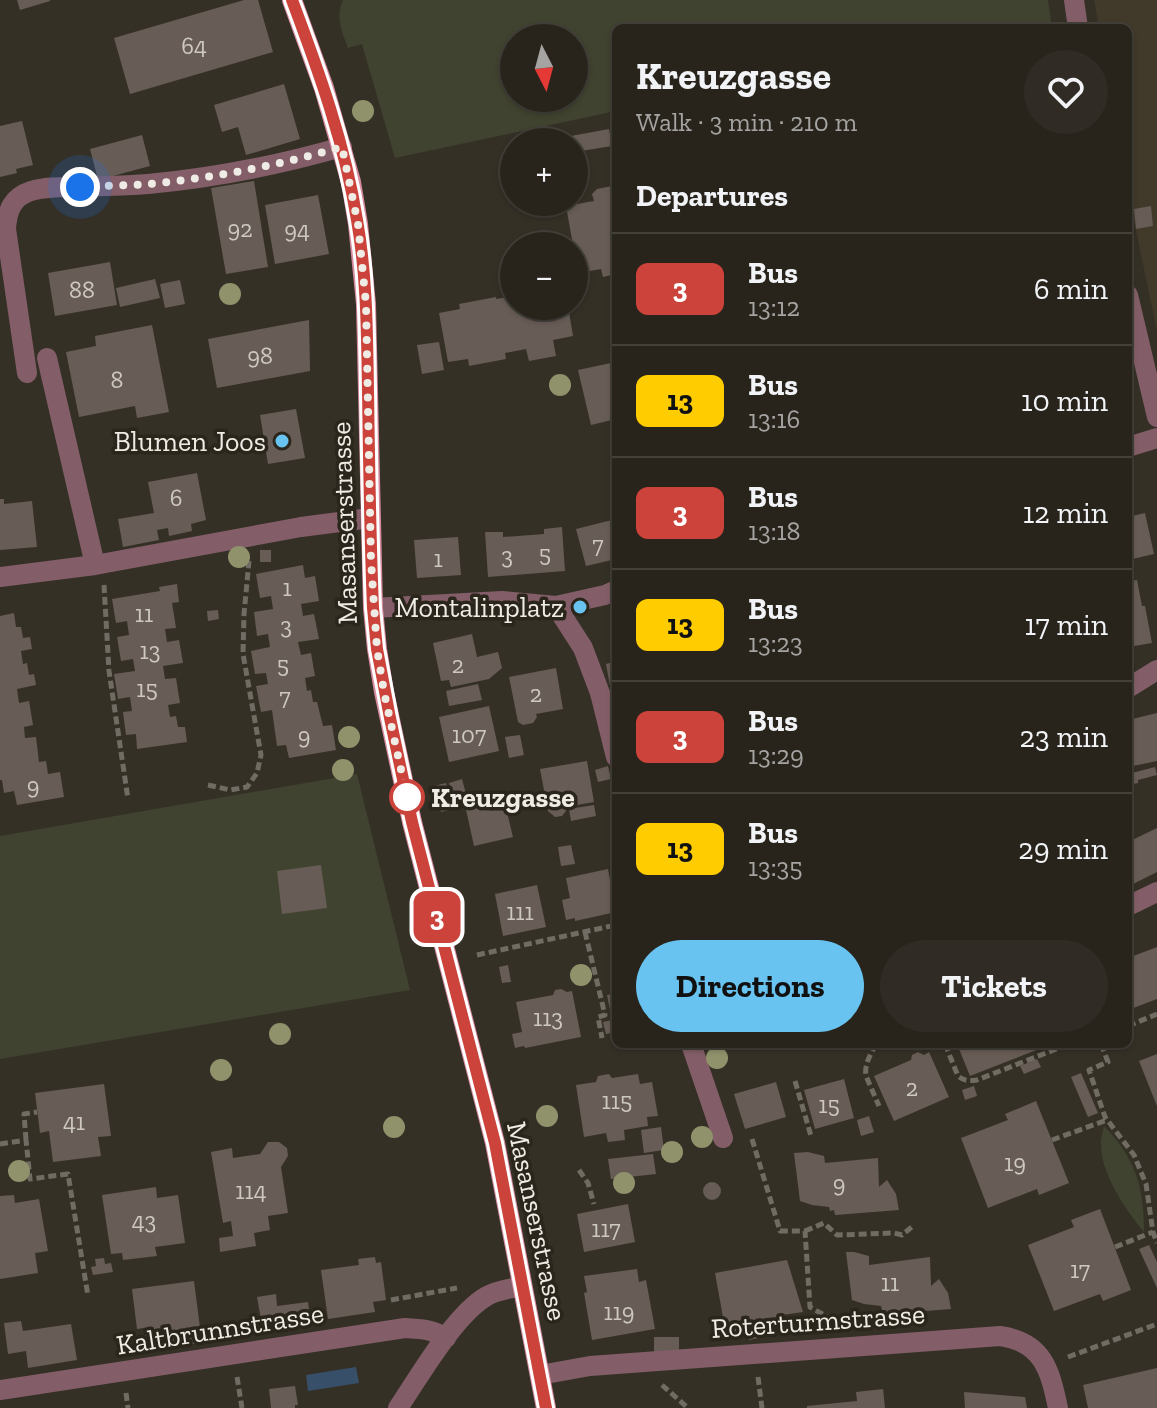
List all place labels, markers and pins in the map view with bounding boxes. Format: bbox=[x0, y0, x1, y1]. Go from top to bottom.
place label: Blumen Joos bbox=[114, 425, 266, 458]
marker: Blumen Joos bbox=[273, 432, 291, 450]
place label: Montalinplatz bbox=[395, 591, 564, 624]
marker: Montalinplatz bbox=[571, 598, 589, 616]
marker: Kreuzgasse bbox=[390, 780, 424, 814]
place label: Kreuzgasse bbox=[431, 781, 575, 814]

